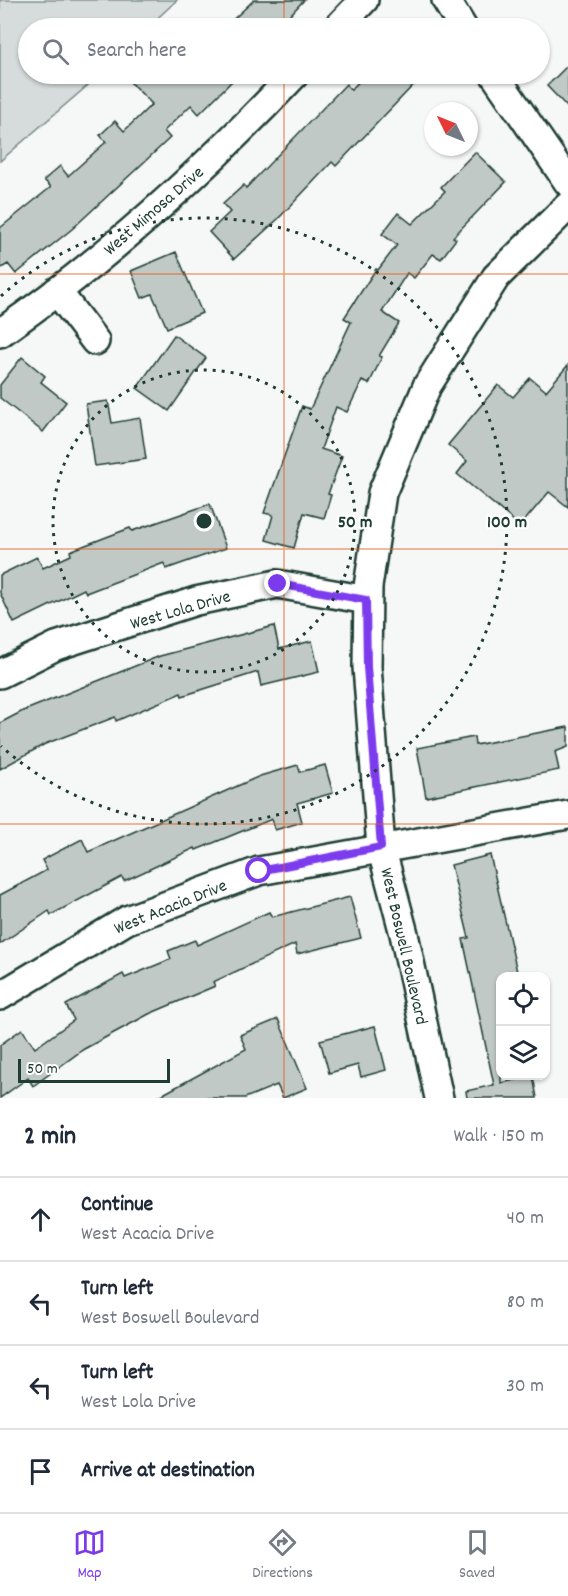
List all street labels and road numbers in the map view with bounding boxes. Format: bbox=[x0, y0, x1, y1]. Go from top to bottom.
street label: West Mimosa Drive bbox=[99, 161, 210, 263]
street label: West Lola Drive bbox=[127, 585, 234, 638]
street label: West Boswell Boulevard bbox=[372, 866, 433, 1028]
street label: West Acacia Drive bbox=[111, 874, 231, 942]

